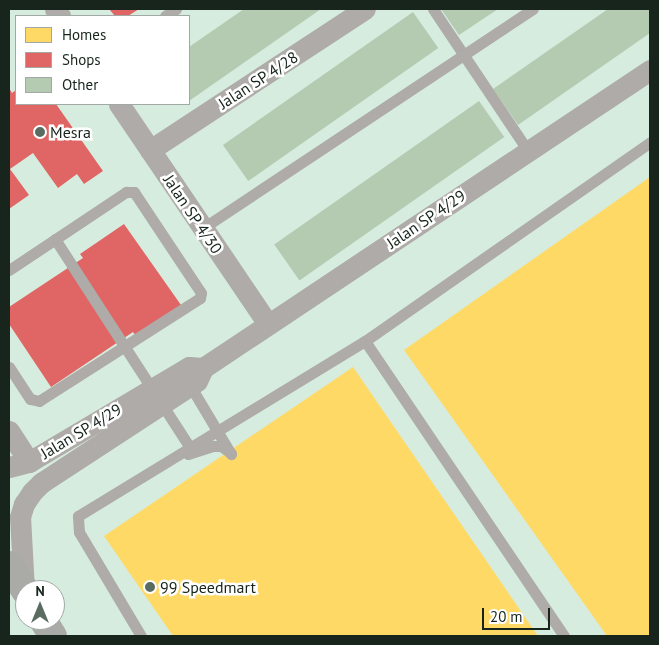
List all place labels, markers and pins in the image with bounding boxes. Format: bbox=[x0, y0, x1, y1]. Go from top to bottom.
place label: Mesra bbox=[50, 122, 91, 142]
marker: Mesra bbox=[34, 126, 46, 138]
place label: 99 Speedmart bbox=[160, 577, 256, 597]
marker: 99 Speedmart bbox=[144, 581, 156, 593]

